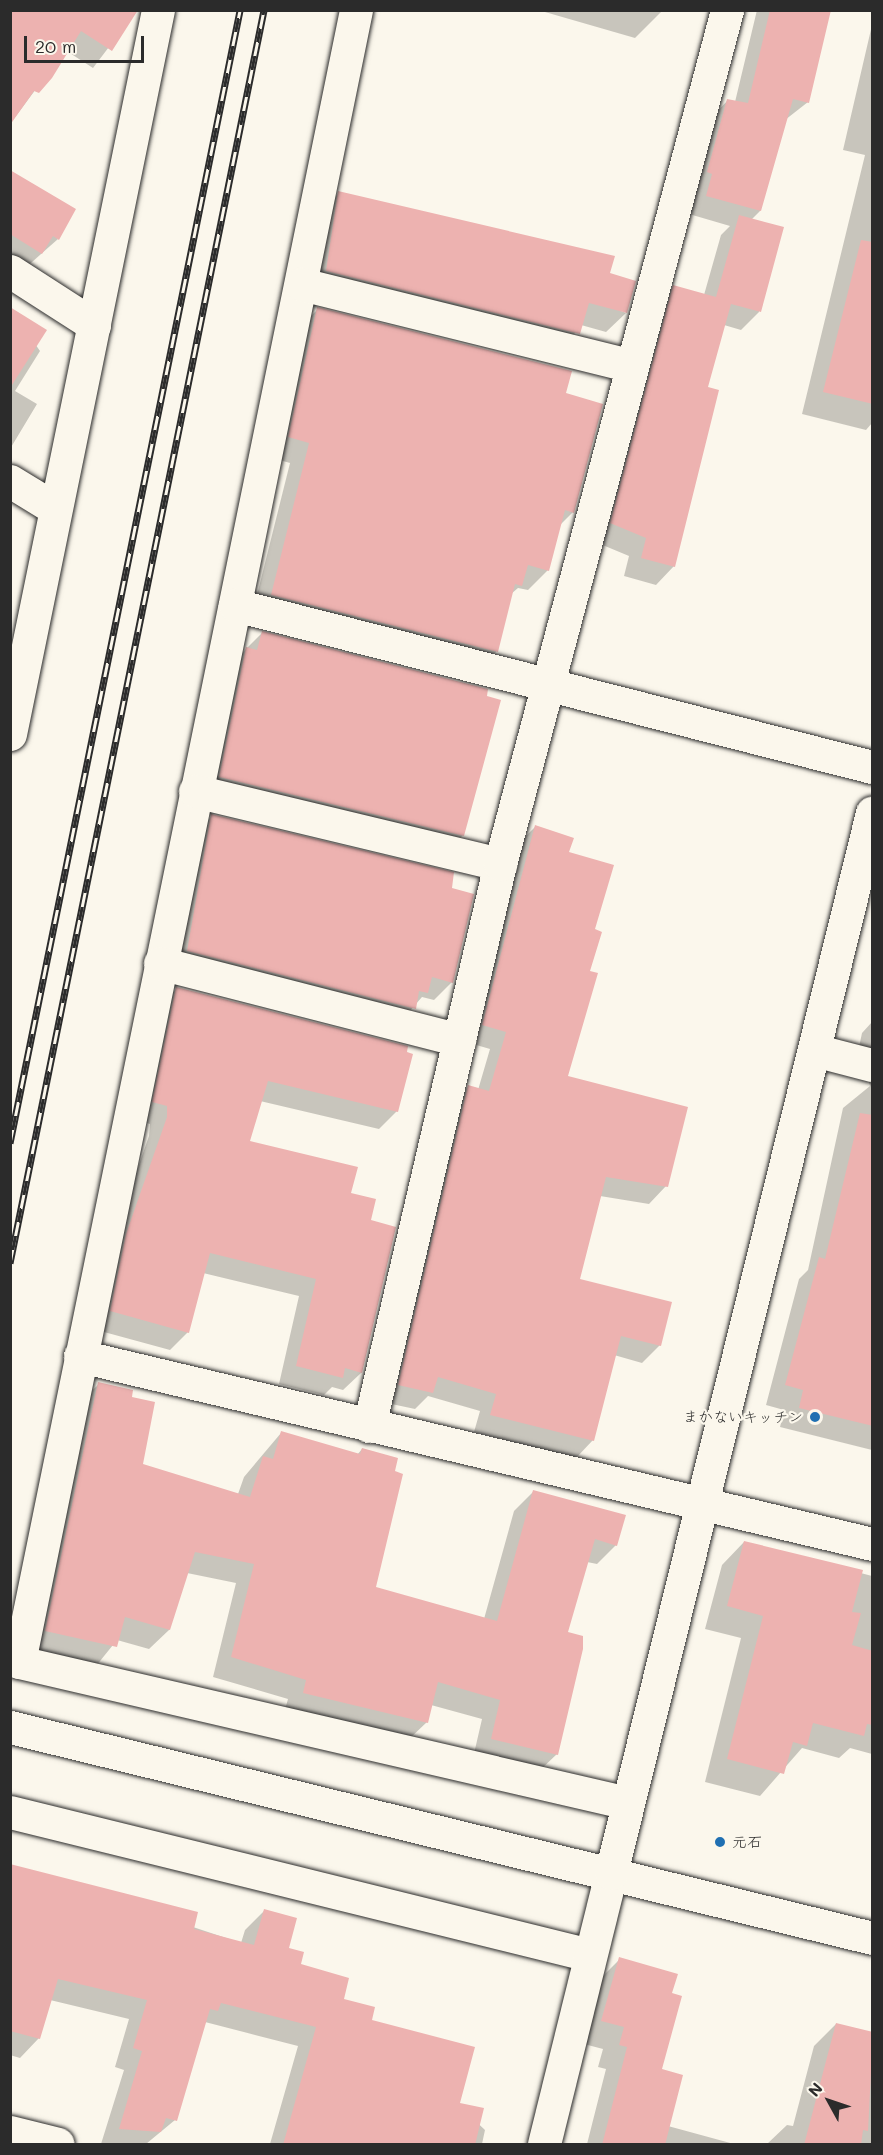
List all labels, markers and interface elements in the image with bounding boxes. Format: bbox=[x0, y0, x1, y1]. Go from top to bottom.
scale bar bbox=[27, 24, 147, 62]
text: 20 m bbox=[35, 34, 76, 58]
place label: まかないキッチン bbox=[683, 1408, 803, 1426]
marker: まかないキッチン bbox=[808, 1410, 822, 1424]
place label: 元石 bbox=[732, 1833, 762, 1851]
marker: 元石 bbox=[713, 1835, 727, 1849]
north arrow bbox=[799, 2071, 859, 2131]
text: N bbox=[803, 2078, 827, 2101]

